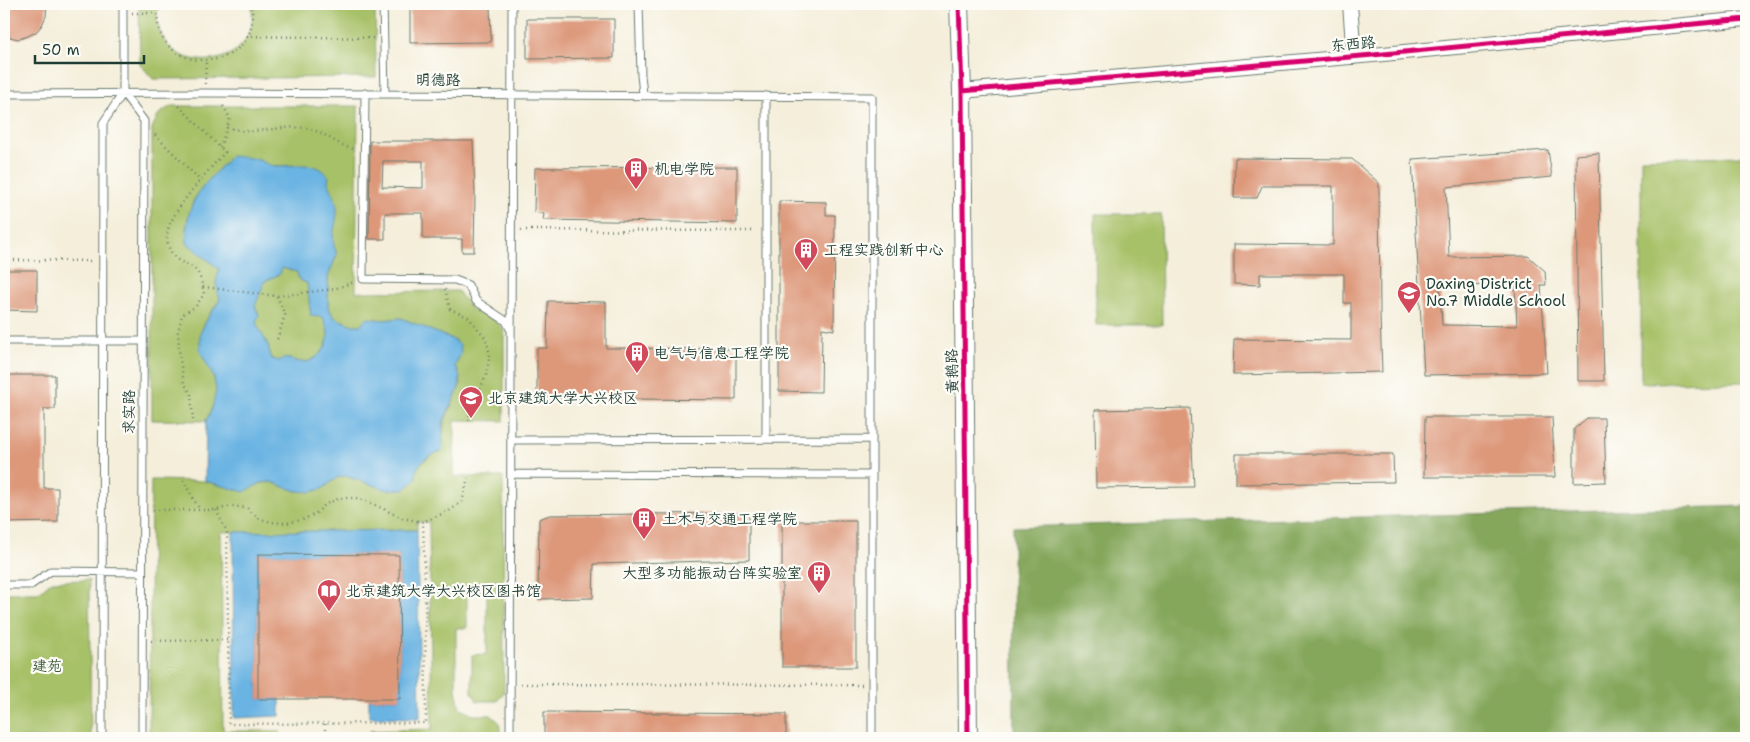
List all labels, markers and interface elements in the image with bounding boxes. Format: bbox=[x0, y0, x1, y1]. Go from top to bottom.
scale bar bbox=[35, 32, 144, 64]
street label: 东西路 bbox=[1330, 32, 1376, 56]
text: 50 m bbox=[42, 40, 80, 60]
street label: 明德路 bbox=[415, 70, 461, 90]
building icon: 机电学院 bbox=[623, 156, 649, 190]
place label: 机电学院 bbox=[654, 159, 714, 179]
building icon: 工程实践创新中心 bbox=[793, 237, 819, 271]
place label: 工程实践创新中心 bbox=[824, 240, 944, 260]
place label: Daxing District No.7 Middle School bbox=[1426, 274, 1566, 311]
school or university icon: Daxing District No.7 Middle School bbox=[1396, 280, 1422, 314]
building icon: 电气与信息工程学院 bbox=[624, 340, 650, 374]
place label: 电气与信息工程学院 bbox=[654, 343, 789, 363]
street label: 黄鹅路 bbox=[942, 348, 962, 394]
school or university icon: 北京建筑大学大兴校区 bbox=[458, 385, 484, 419]
place label: 北京建筑大学大兴校区 bbox=[488, 388, 638, 408]
street label: 求实路 bbox=[119, 389, 139, 435]
building icon: 土木与交通工程学院 bbox=[631, 506, 657, 540]
place label: 土木与交通工程学院 bbox=[662, 509, 797, 529]
building icon: 大型多功能振动台阵实验室 bbox=[806, 560, 832, 594]
place label: 大型多功能振动台阵实验室 bbox=[622, 563, 802, 583]
library icon: 北京建筑大学大兴校区图书馆 bbox=[316, 578, 342, 612]
place label: 北京建筑大学大兴校区图书馆 bbox=[346, 581, 541, 601]
park label: 建苑 bbox=[32, 656, 62, 676]

